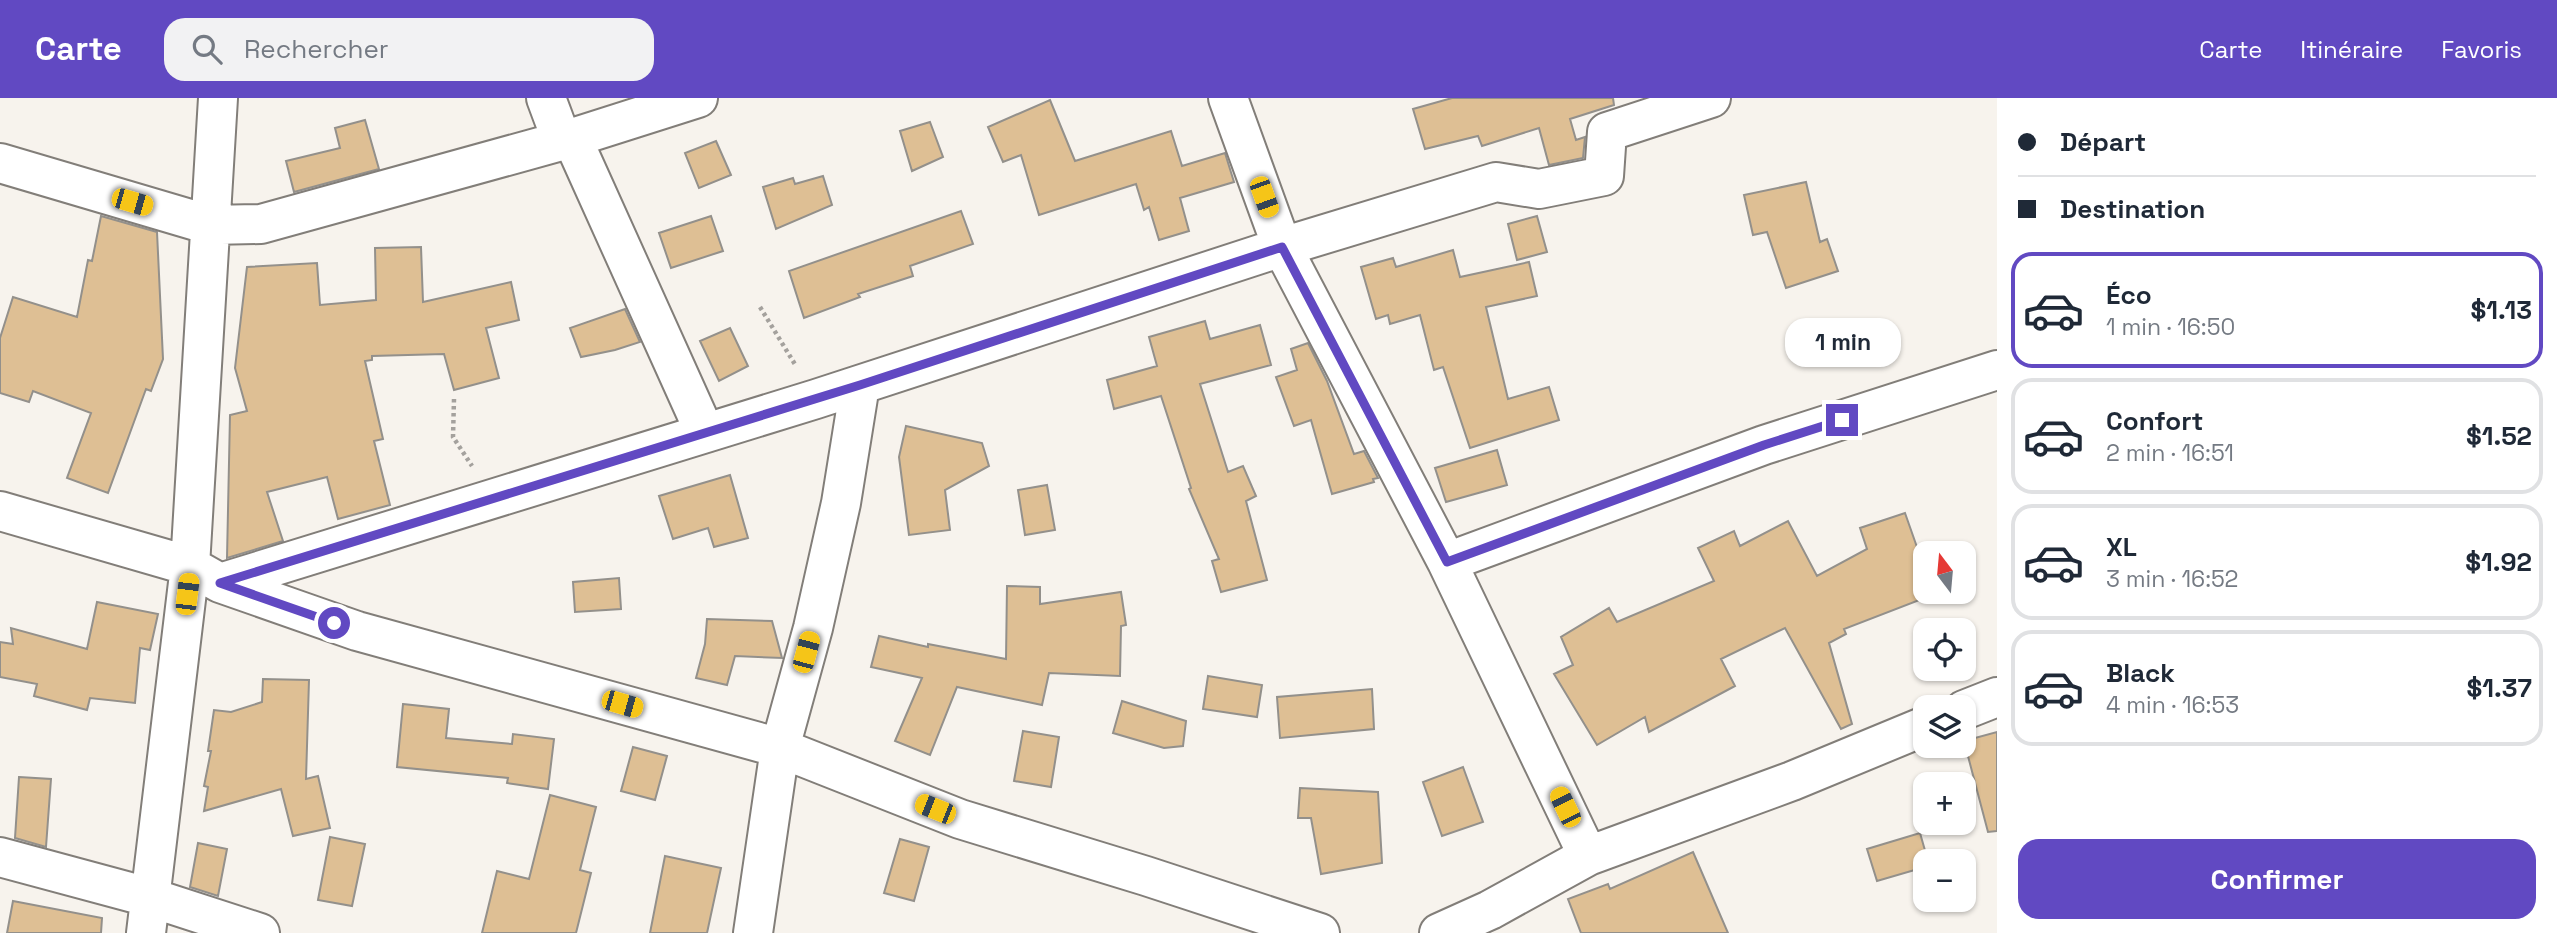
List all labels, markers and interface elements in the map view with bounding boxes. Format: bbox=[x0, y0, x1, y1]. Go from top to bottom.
search box bbox=[164, 18, 654, 81]
text: Carte bbox=[35, 28, 122, 70]
icon: search bbox=[188, 30, 226, 68]
text: Rechercher bbox=[244, 32, 389, 66]
text: Carte bbox=[2199, 34, 2262, 65]
text: Itinéraire bbox=[2300, 34, 2403, 65]
text: Favoris bbox=[2441, 34, 2522, 65]
text: Départ bbox=[2060, 125, 2146, 159]
car bbox=[1247, 174, 1282, 220]
car bbox=[109, 186, 156, 218]
text: Destination bbox=[2060, 192, 2205, 226]
text: Éco bbox=[2106, 278, 2152, 312]
icon: car bbox=[2022, 279, 2085, 342]
text: $1.13 bbox=[2471, 293, 2532, 327]
text: 1 min · 16:50 bbox=[2106, 312, 2235, 342]
callout: 1 min bbox=[1784, 318, 1900, 368]
text: 1 min bbox=[1815, 327, 1871, 357]
route end bbox=[1826, 404, 1858, 436]
text: Confort bbox=[2106, 404, 2203, 438]
icon: car bbox=[2022, 405, 2085, 468]
text: $1.52 bbox=[2466, 419, 2532, 453]
text: 2 min · 16:51 bbox=[2106, 438, 2234, 468]
text: XL bbox=[2106, 530, 2137, 564]
icon: car bbox=[2022, 531, 2085, 594]
north arrow bbox=[1913, 541, 1976, 604]
map controls bbox=[1913, 541, 1976, 912]
text: $1.92 bbox=[2465, 545, 2532, 579]
text: 3 min · 16:52 bbox=[2106, 564, 2238, 594]
car bbox=[175, 572, 200, 616]
route start bbox=[318, 607, 350, 639]
button: locate bbox=[1913, 618, 1976, 681]
car bbox=[791, 629, 822, 675]
text: Black bbox=[2106, 656, 2175, 690]
icon: car bbox=[2022, 657, 2085, 720]
text: $1.37 bbox=[2467, 671, 2532, 705]
car bbox=[599, 688, 646, 720]
text: 4 min · 16:53 bbox=[2106, 690, 2239, 720]
button: layers bbox=[1913, 695, 1976, 758]
button: + bbox=[1913, 772, 1976, 835]
car bbox=[1547, 784, 1584, 830]
car bbox=[912, 791, 959, 827]
button: Confirmer bbox=[2018, 839, 2536, 919]
button: − bbox=[1913, 849, 1976, 912]

